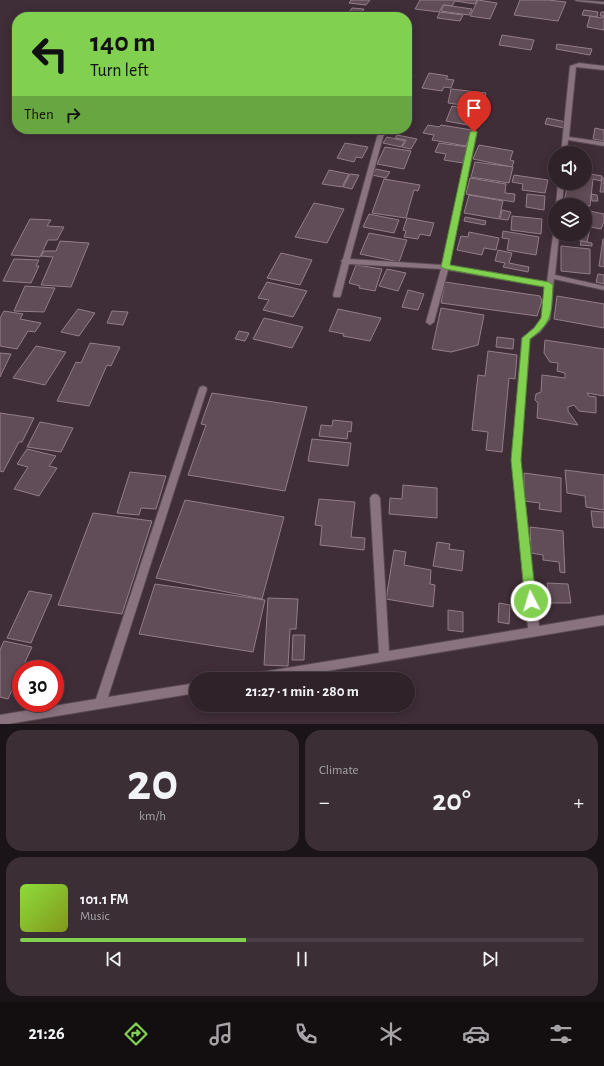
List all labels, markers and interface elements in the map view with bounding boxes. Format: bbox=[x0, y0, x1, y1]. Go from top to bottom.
icon: left bbox=[24, 28, 76, 80]
text: 140 m bbox=[90, 29, 156, 57]
text: Turn left bbox=[90, 62, 149, 80]
pin bbox=[457, 91, 491, 132]
icon: arrive bbox=[463, 97, 485, 119]
icon: right bbox=[62, 104, 84, 126]
text: Then bbox=[24, 107, 54, 122]
map controls bbox=[548, 146, 592, 242]
button: sound bbox=[548, 146, 592, 190]
button: layers bbox=[548, 198, 592, 242]
position arrow bbox=[510, 580, 552, 622]
speed limit sign: 30 bbox=[12, 660, 64, 712]
text: 21:27 · 1 min · 280 m bbox=[245, 684, 359, 699]
text: 20 bbox=[127, 757, 178, 809]
text: Climate bbox=[319, 764, 358, 777]
text: 20° bbox=[432, 786, 471, 816]
text: − bbox=[319, 791, 330, 813]
text: + bbox=[573, 791, 584, 813]
text: km/h bbox=[139, 810, 166, 823]
text: 101.1 FM bbox=[80, 892, 128, 907]
text: Music bbox=[80, 910, 110, 923]
icon: previous bbox=[103, 948, 125, 970]
icon: pause bbox=[291, 948, 313, 970]
icon: next bbox=[479, 948, 501, 970]
icon: directions bbox=[122, 1020, 150, 1048]
icon: music bbox=[207, 1020, 235, 1048]
icon: phone bbox=[292, 1020, 320, 1048]
icon: climate bbox=[377, 1020, 405, 1048]
icon: car bbox=[462, 1020, 490, 1048]
icon: filters bbox=[547, 1020, 575, 1048]
text: 21:26 bbox=[29, 1025, 65, 1043]

